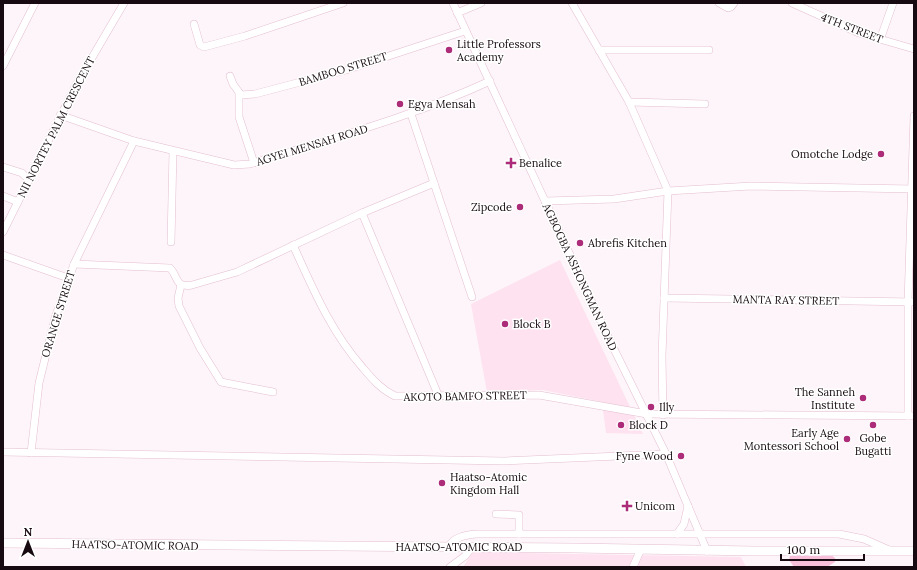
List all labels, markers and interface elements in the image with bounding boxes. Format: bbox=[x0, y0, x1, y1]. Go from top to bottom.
street label: 4TH STREET bbox=[819, 10, 885, 46]
place label: Little Professors Academy bbox=[456, 37, 541, 64]
marker: Little Professors Academy bbox=[444, 45, 454, 55]
street label: BAMBOO STREET bbox=[297, 49, 389, 89]
street label: NII NORTEY PALM CRESCENT bbox=[14, 54, 98, 200]
place label: Egya Mensah bbox=[408, 97, 476, 111]
marker: Egya Mensah bbox=[395, 99, 405, 109]
street label: AGYEI MENSAH ROAD bbox=[253, 121, 370, 169]
place label: Omotche Lodge bbox=[791, 147, 873, 161]
marker: Omotche Lodge bbox=[876, 149, 886, 159]
place label: Benalice bbox=[519, 156, 562, 170]
marker: Benalice bbox=[506, 158, 516, 168]
place label: Zipcode bbox=[471, 200, 512, 214]
street label: AGBOGBA ASHONGMAN ROAD bbox=[539, 200, 620, 353]
marker: Zipcode bbox=[515, 202, 525, 212]
place label: Abrefis Kitchen bbox=[587, 236, 667, 250]
marker: Abrefis Kitchen bbox=[575, 238, 585, 248]
street label: ORANGE STREET bbox=[38, 269, 78, 359]
street label: MANTA RAY STREET bbox=[733, 292, 839, 308]
place label: Block B bbox=[513, 317, 551, 331]
marker: Block B bbox=[500, 319, 510, 329]
place label: The Sanneh Institute bbox=[795, 385, 855, 412]
street label: AKOTO BAMFO STREET bbox=[402, 388, 527, 404]
marker: The Sanneh Institute bbox=[858, 393, 868, 403]
place label: Illy bbox=[659, 400, 675, 414]
marker: Illy bbox=[646, 402, 656, 412]
place label: Block D bbox=[629, 418, 668, 432]
marker: Block D bbox=[616, 420, 626, 430]
marker: Gobe Bugatti bbox=[868, 420, 878, 430]
place label: Early Age Montessori School bbox=[744, 426, 839, 453]
place label: Gobe Bugatti bbox=[855, 431, 891, 458]
marker: Early Age Montessori School bbox=[842, 434, 852, 444]
place label: Fyne Wood bbox=[616, 449, 673, 463]
marker: Fyne Wood bbox=[676, 451, 686, 461]
place label: Haatso-Atomic Kingdom Hall bbox=[450, 470, 527, 497]
marker: Haatso-Atomic Kingdom Hall bbox=[437, 478, 447, 488]
place label: Unicom bbox=[635, 499, 675, 513]
marker: Unicom bbox=[622, 501, 632, 511]
north arrow bbox=[8, 522, 48, 562]
text: N bbox=[24, 525, 33, 539]
scale bar bbox=[781, 536, 864, 562]
street label: HAATSO-ATOMIC ROAD bbox=[71, 537, 199, 553]
street label: HAATSO-ATOMIC ROAD bbox=[396, 540, 522, 554]
text: 100 m bbox=[787, 542, 820, 557]

